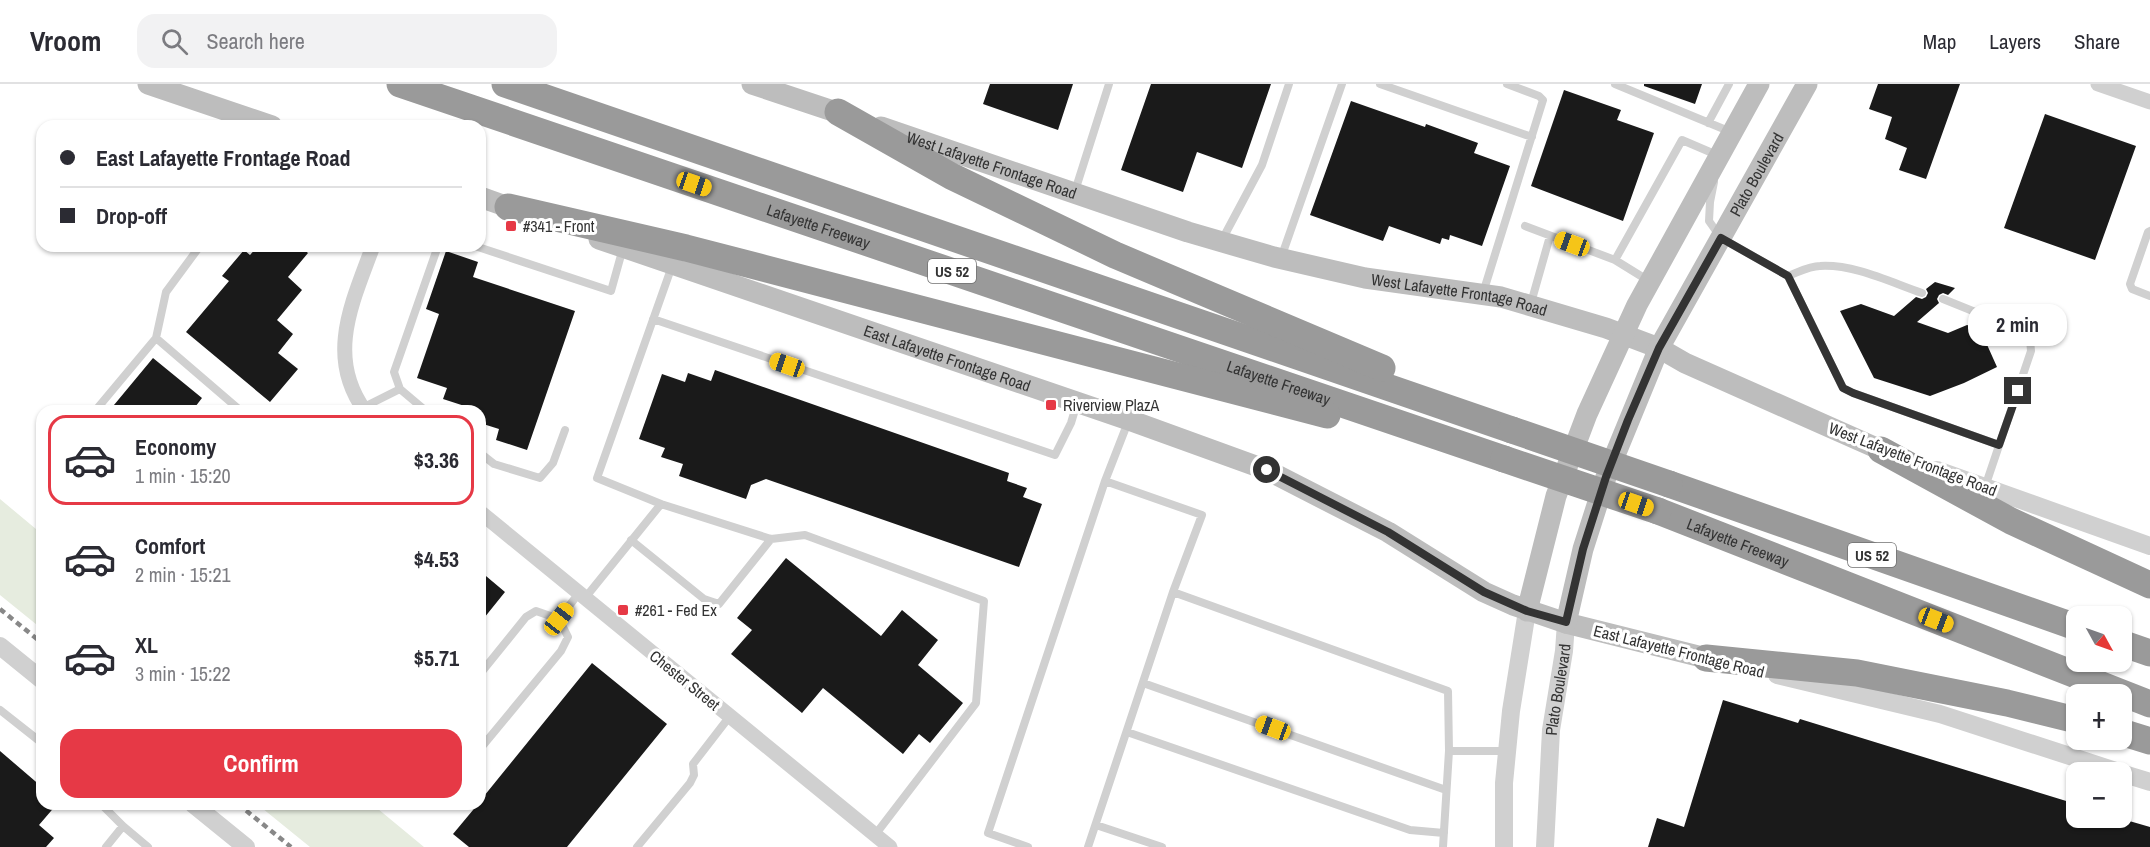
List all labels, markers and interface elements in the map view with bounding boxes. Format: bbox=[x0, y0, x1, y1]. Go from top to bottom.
search box bbox=[137, 14, 557, 68]
text: Vroom bbox=[30, 22, 101, 60]
icon: search bbox=[158, 25, 191, 58]
text: Search here bbox=[206, 26, 305, 56]
text: Map bbox=[1923, 27, 1956, 56]
text: Layers bbox=[1989, 27, 2041, 56]
text: Share bbox=[2074, 27, 2120, 56]
street label: West Lafayette Frontage Road bbox=[904, 126, 1080, 204]
street label: Plato Boulevard bbox=[1724, 129, 1789, 220]
text: East Lafayette Frontage Road bbox=[96, 143, 351, 173]
car bbox=[674, 170, 714, 198]
street label: Lafayette Freeway bbox=[764, 198, 874, 254]
text: Drop-off bbox=[96, 201, 167, 231]
place label: #341 - Front bbox=[523, 215, 595, 237]
marker: #341 - Front bbox=[504, 219, 518, 233]
car bbox=[1552, 229, 1592, 259]
road number: US 52 bbox=[928, 259, 976, 283]
street label: West Lafayette Frontage Road bbox=[1370, 268, 1550, 321]
callout: 2 min bbox=[1968, 304, 2068, 346]
text: 2 min bbox=[1996, 311, 2039, 338]
street label: East Lafayette Frontage Road bbox=[861, 319, 1034, 397]
car bbox=[767, 351, 807, 379]
street label: Lafayette Freeway bbox=[1224, 355, 1334, 410]
route end bbox=[2004, 377, 2031, 404]
place label: Riverview PlazA bbox=[1063, 394, 1159, 416]
marker: Riverview PlazA bbox=[1044, 398, 1058, 412]
street label: West Lafayette Frontage Road bbox=[1826, 417, 2000, 501]
text: Economy bbox=[135, 432, 216, 462]
icon: car bbox=[63, 433, 117, 487]
text: $3.36 bbox=[414, 445, 459, 475]
route start bbox=[1253, 456, 1280, 483]
text: 1 min · 15:20 bbox=[135, 462, 231, 489]
car bbox=[1616, 490, 1656, 518]
street label: Lafayette Freeway bbox=[1684, 512, 1793, 573]
text: Comfort bbox=[135, 531, 205, 561]
icon: car bbox=[63, 532, 117, 586]
road number: US 52 bbox=[1848, 543, 1896, 567]
text: $4.53 bbox=[414, 544, 459, 574]
text: 2 min · 15:21 bbox=[135, 561, 231, 588]
car bbox=[541, 599, 577, 639]
place label: #261 - Fed Ex bbox=[635, 599, 717, 621]
marker: #261 - Fed Ex bbox=[616, 603, 630, 617]
car bbox=[1916, 605, 1956, 635]
north arrow bbox=[2066, 606, 2132, 672]
map controls bbox=[2066, 606, 2132, 828]
street label: East Lafayette Frontage Road bbox=[1591, 619, 1767, 683]
text: XL bbox=[135, 630, 158, 660]
icon: car bbox=[63, 631, 117, 685]
text: $5.71 bbox=[414, 643, 459, 673]
street label: Plato Boulevard bbox=[1540, 643, 1575, 736]
street label: Chester Street bbox=[645, 645, 725, 715]
text: 3 min · 15:22 bbox=[135, 660, 231, 687]
button: + bbox=[2066, 684, 2132, 750]
car bbox=[1253, 713, 1293, 743]
button: Confirm bbox=[60, 729, 462, 798]
button: − bbox=[2066, 762, 2132, 828]

